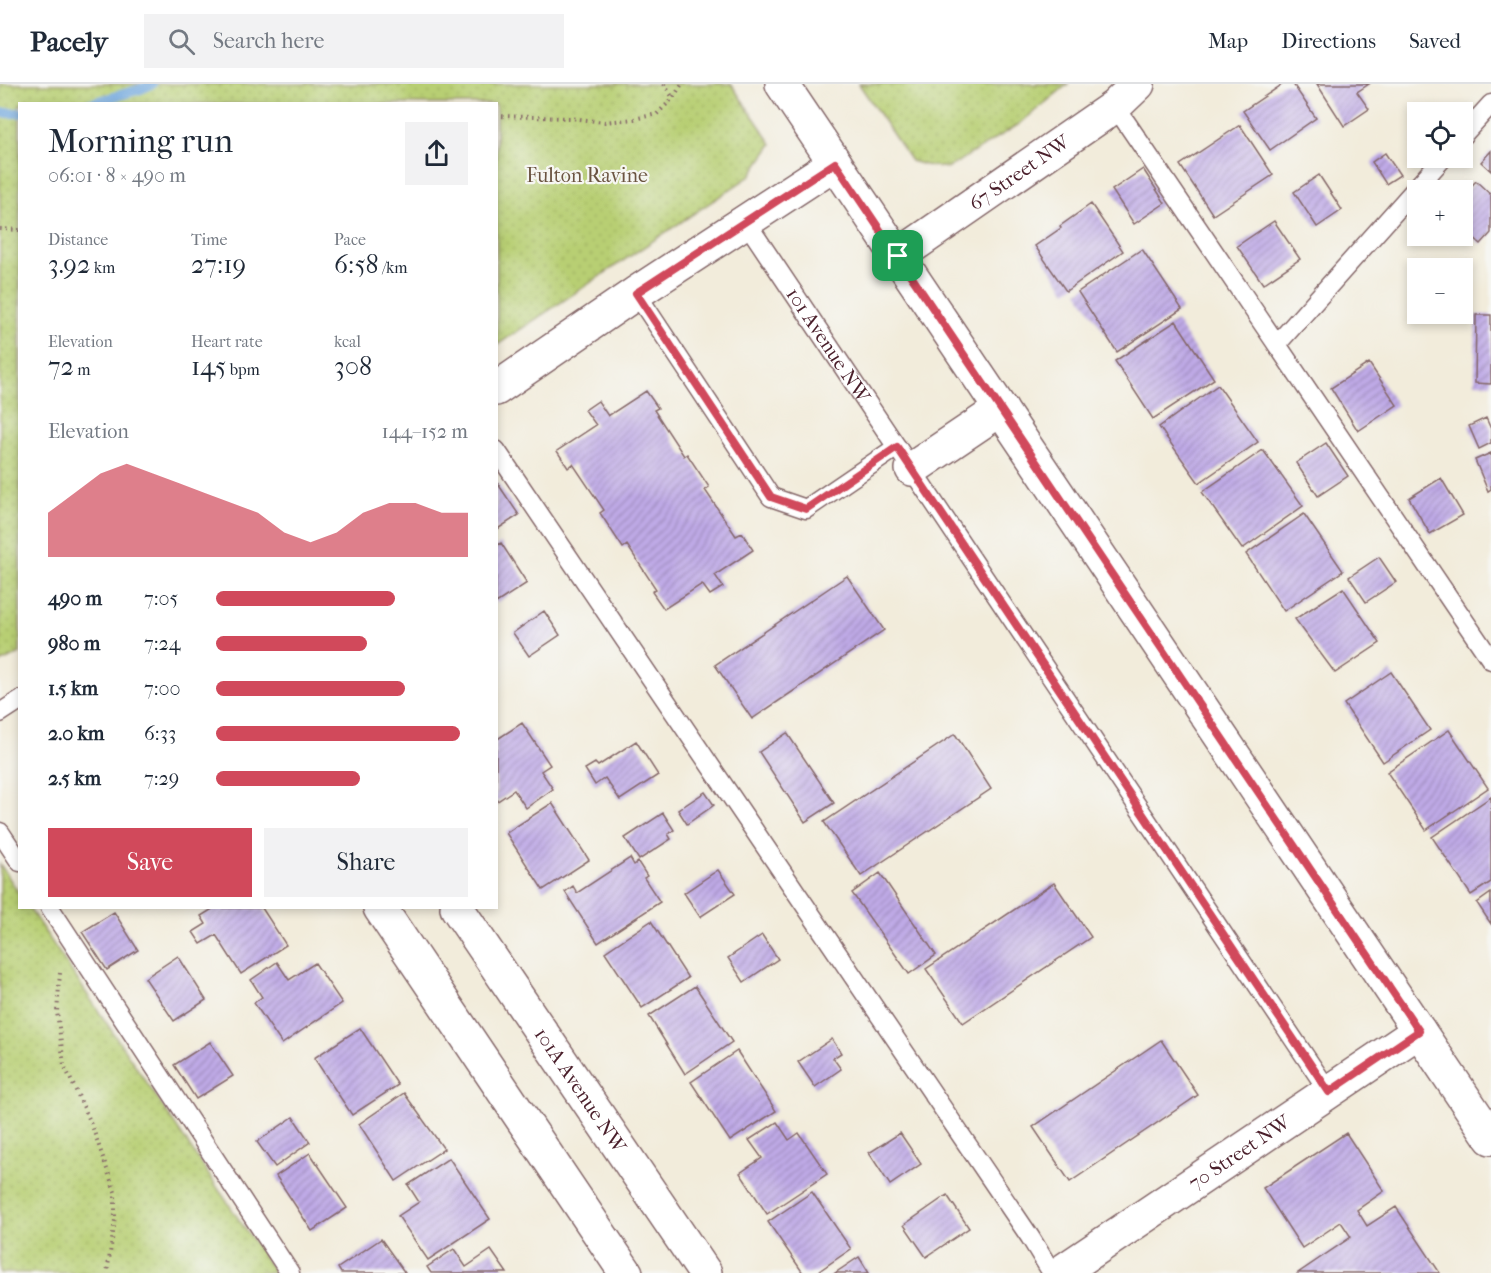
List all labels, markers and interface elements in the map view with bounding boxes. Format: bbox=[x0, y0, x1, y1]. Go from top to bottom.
search box bbox=[144, 14, 564, 68]
text: Pacely bbox=[30, 25, 108, 58]
icon: search bbox=[165, 25, 198, 58]
text: Search here bbox=[213, 28, 324, 54]
text: Map bbox=[1208, 29, 1248, 53]
text: Directions bbox=[1281, 29, 1376, 53]
text: Saved bbox=[1409, 29, 1461, 53]
map controls bbox=[1407, 102, 1473, 324]
button: locate bbox=[1407, 102, 1473, 168]
text: Morning run bbox=[48, 122, 233, 161]
button: share bbox=[405, 122, 468, 185]
street label: 67 Street NW bbox=[964, 129, 1075, 215]
text: 06:01 · 8 × 490 m bbox=[48, 164, 186, 187]
park label: Fulton Ravine bbox=[526, 164, 648, 187]
button: + bbox=[1407, 180, 1473, 246]
text: Distance bbox=[48, 230, 108, 249]
text: Time bbox=[191, 230, 227, 249]
text: Pace bbox=[334, 230, 366, 249]
pin bbox=[872, 230, 923, 281]
icon: arrive bbox=[881, 239, 914, 272]
text: 3.92 bbox=[48, 249, 90, 280]
text: 27:19 bbox=[191, 249, 246, 280]
text: 6:58 bbox=[334, 249, 379, 280]
text: km bbox=[90, 258, 115, 277]
text: /km bbox=[379, 258, 408, 277]
button: − bbox=[1407, 258, 1473, 324]
street label: 101 Avenue NW bbox=[782, 283, 876, 408]
text: Elevation bbox=[48, 332, 113, 351]
text: Heart rate bbox=[191, 332, 263, 351]
text: kcal bbox=[334, 332, 361, 351]
text: 72 bbox=[48, 351, 74, 382]
text: 145 bbox=[191, 351, 226, 382]
text: 308 bbox=[334, 351, 372, 382]
text: m bbox=[74, 360, 91, 379]
text: bpm bbox=[226, 360, 260, 379]
text: Elevation bbox=[48, 420, 129, 443]
text: 144–152 m bbox=[382, 420, 468, 443]
text: 490 m bbox=[48, 587, 102, 610]
text: 7:05 bbox=[144, 587, 178, 610]
text: 980 m bbox=[48, 632, 101, 655]
text: 7:24 bbox=[144, 632, 181, 655]
text: 1.5 km bbox=[48, 677, 98, 700]
text: 7:00 bbox=[144, 677, 181, 700]
text: 2.0 km bbox=[48, 722, 104, 745]
text: 6:33 bbox=[144, 722, 176, 745]
text: 2.5 km bbox=[48, 767, 101, 790]
text: 7:29 bbox=[144, 767, 179, 790]
button: Save bbox=[48, 828, 252, 897]
button: Share bbox=[264, 828, 468, 897]
street label: 101A Avenue NW bbox=[530, 1023, 632, 1158]
street label: 70 Street NW bbox=[1184, 1109, 1295, 1194]

